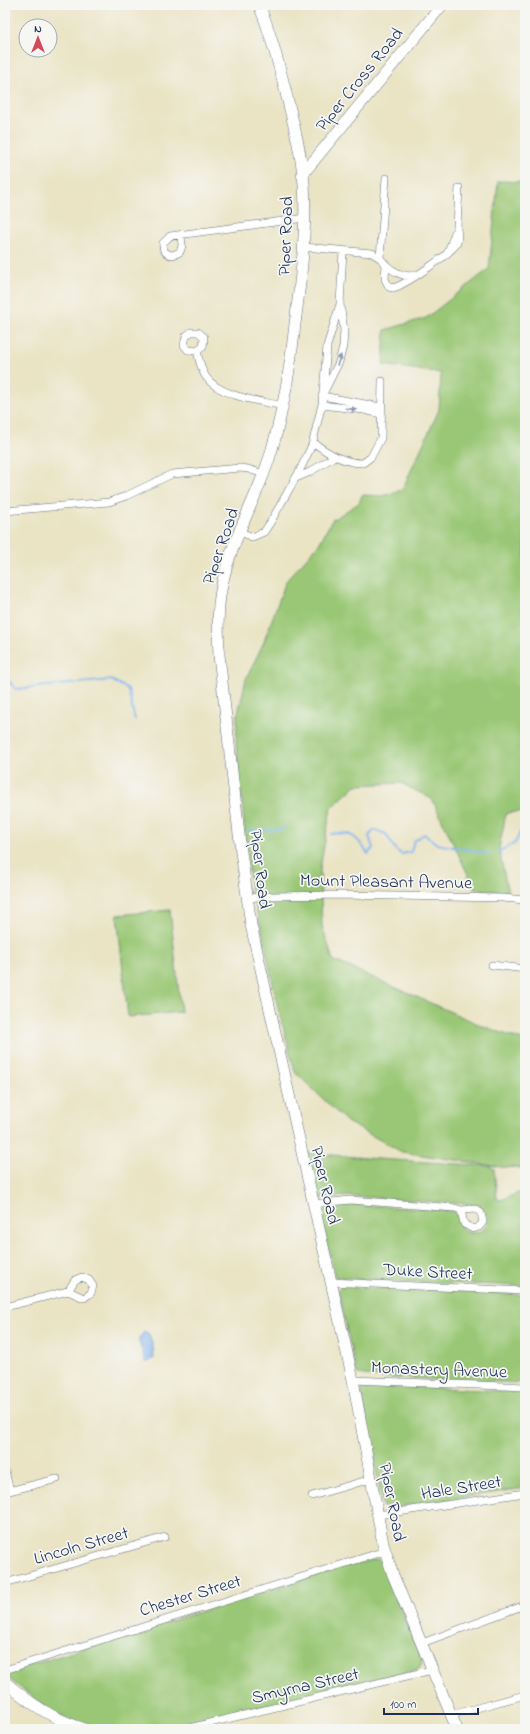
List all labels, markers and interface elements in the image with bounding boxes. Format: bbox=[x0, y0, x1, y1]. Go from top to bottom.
north arrow bbox=[18, 18, 58, 58]
text: N bbox=[34, 21, 42, 37]
street label: Piper Cross Road bbox=[310, 23, 411, 138]
street label: Piper Road bbox=[273, 196, 301, 276]
one-way arrow bbox=[336, 354, 342, 366]
one-way arrow bbox=[345, 406, 357, 412]
street label: Piper Road bbox=[197, 505, 247, 589]
street label: Piper Road bbox=[241, 828, 277, 910]
street label: Mount Pleasant Avenue bbox=[300, 868, 473, 898]
street label: Piper Road bbox=[302, 1144, 346, 1227]
street label: Duke Street bbox=[382, 1258, 473, 1288]
street label: Monastery Avenue bbox=[370, 1356, 508, 1386]
street label: Piper Road bbox=[371, 1461, 411, 1544]
street label: Hale Street bbox=[419, 1470, 503, 1508]
street label: Lincoln Street bbox=[31, 1521, 132, 1573]
street label: Chester Street bbox=[136, 1569, 245, 1625]
street label: Smyrna Street bbox=[249, 1662, 362, 1712]
scale bar bbox=[384, 1690, 478, 1716]
text: 100 m bbox=[390, 1696, 417, 1714]

